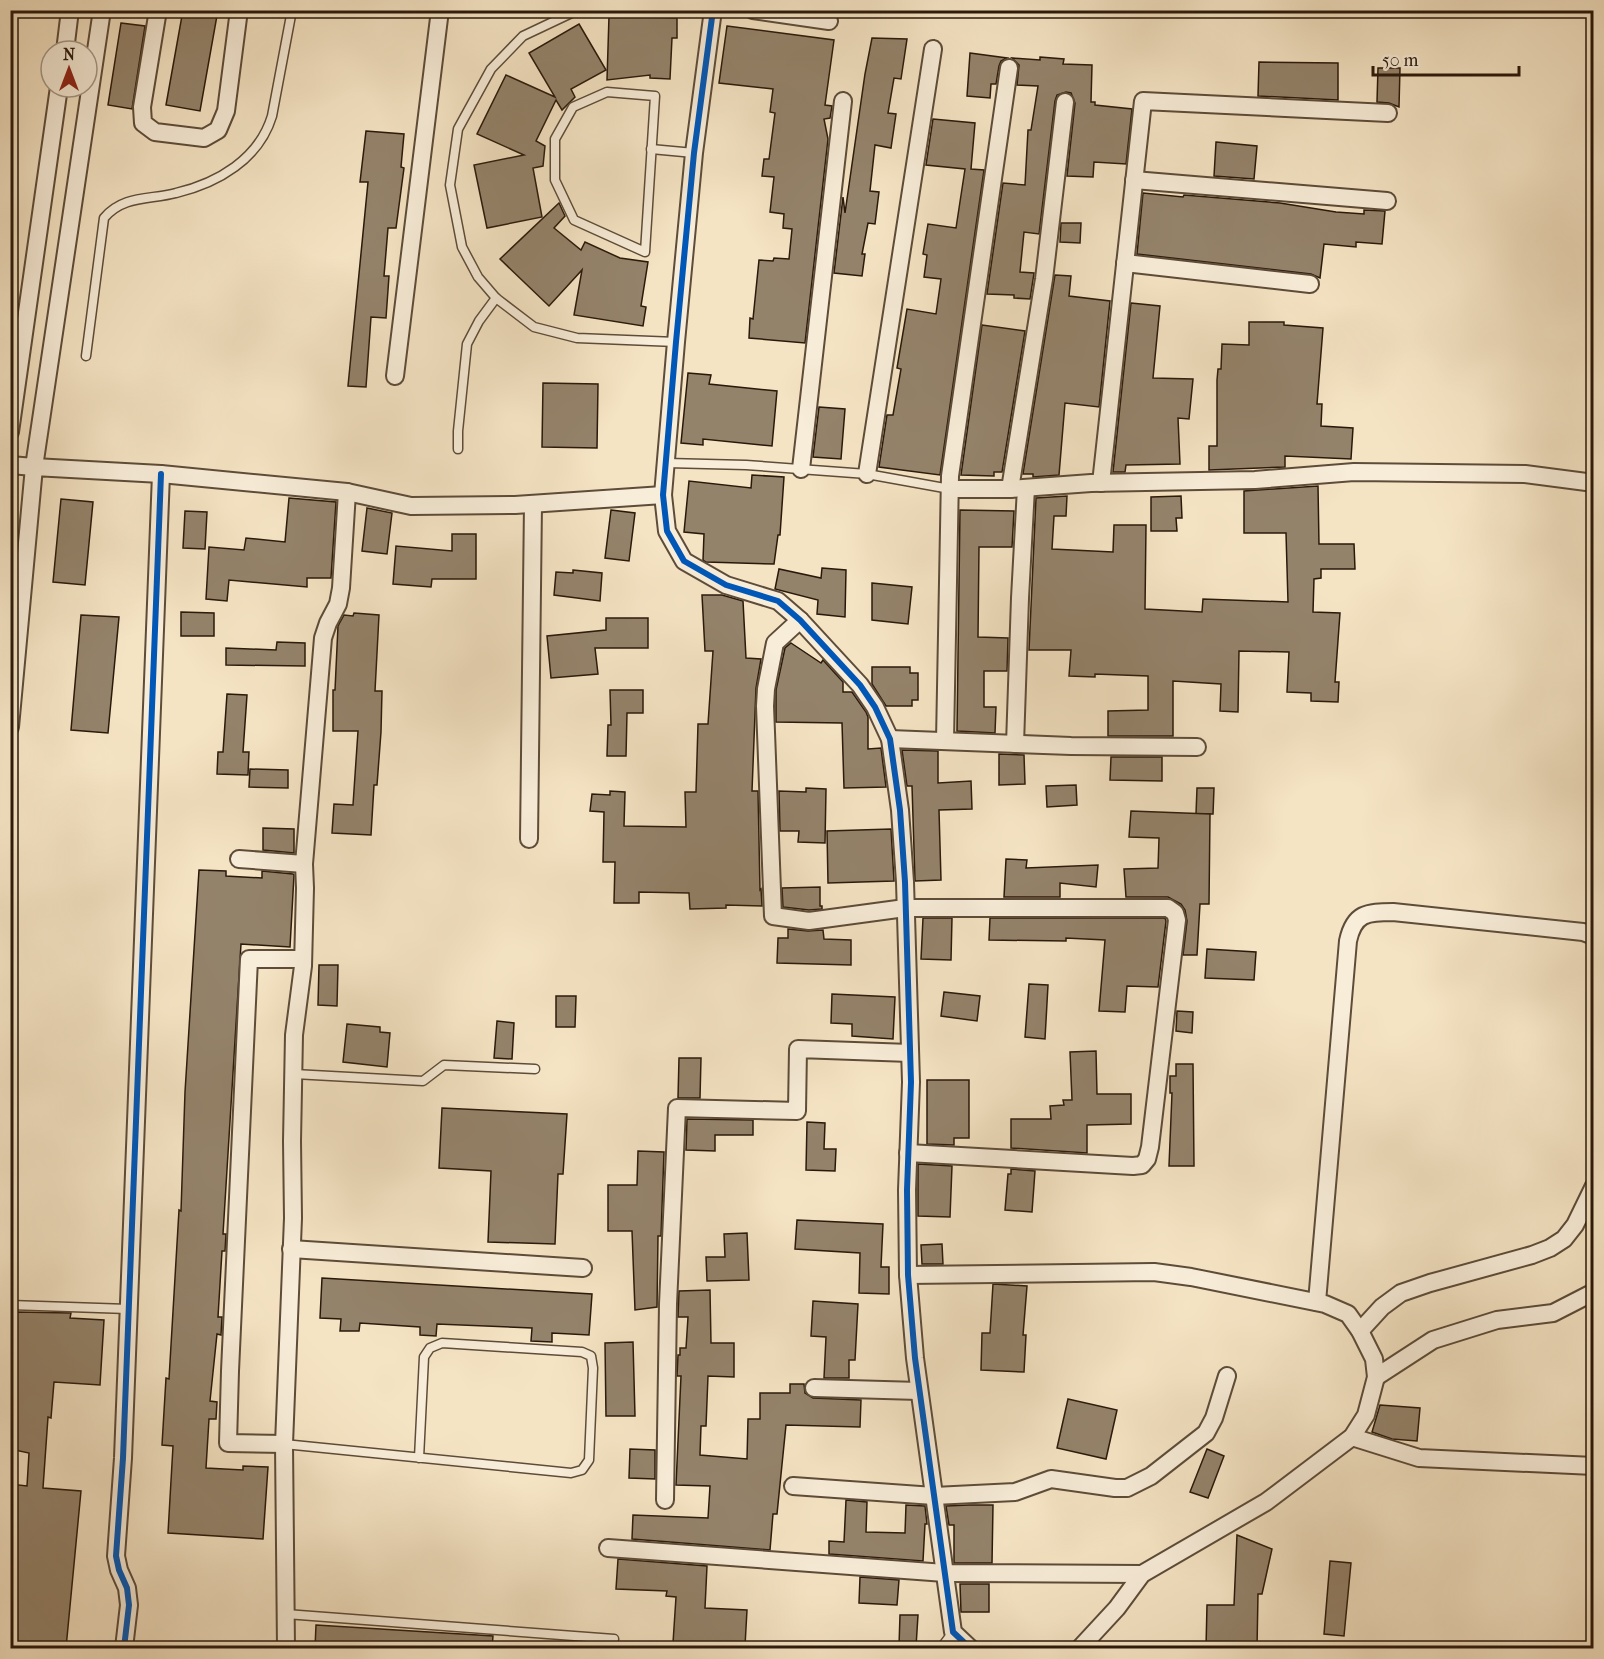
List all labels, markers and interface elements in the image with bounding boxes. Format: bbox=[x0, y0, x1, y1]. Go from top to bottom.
north arrow bbox=[39, 39, 99, 99]
scale bar bbox=[1373, 39, 1518, 77]
text: N bbox=[63, 45, 76, 64]
text: 50 m bbox=[1382, 50, 1419, 71]

